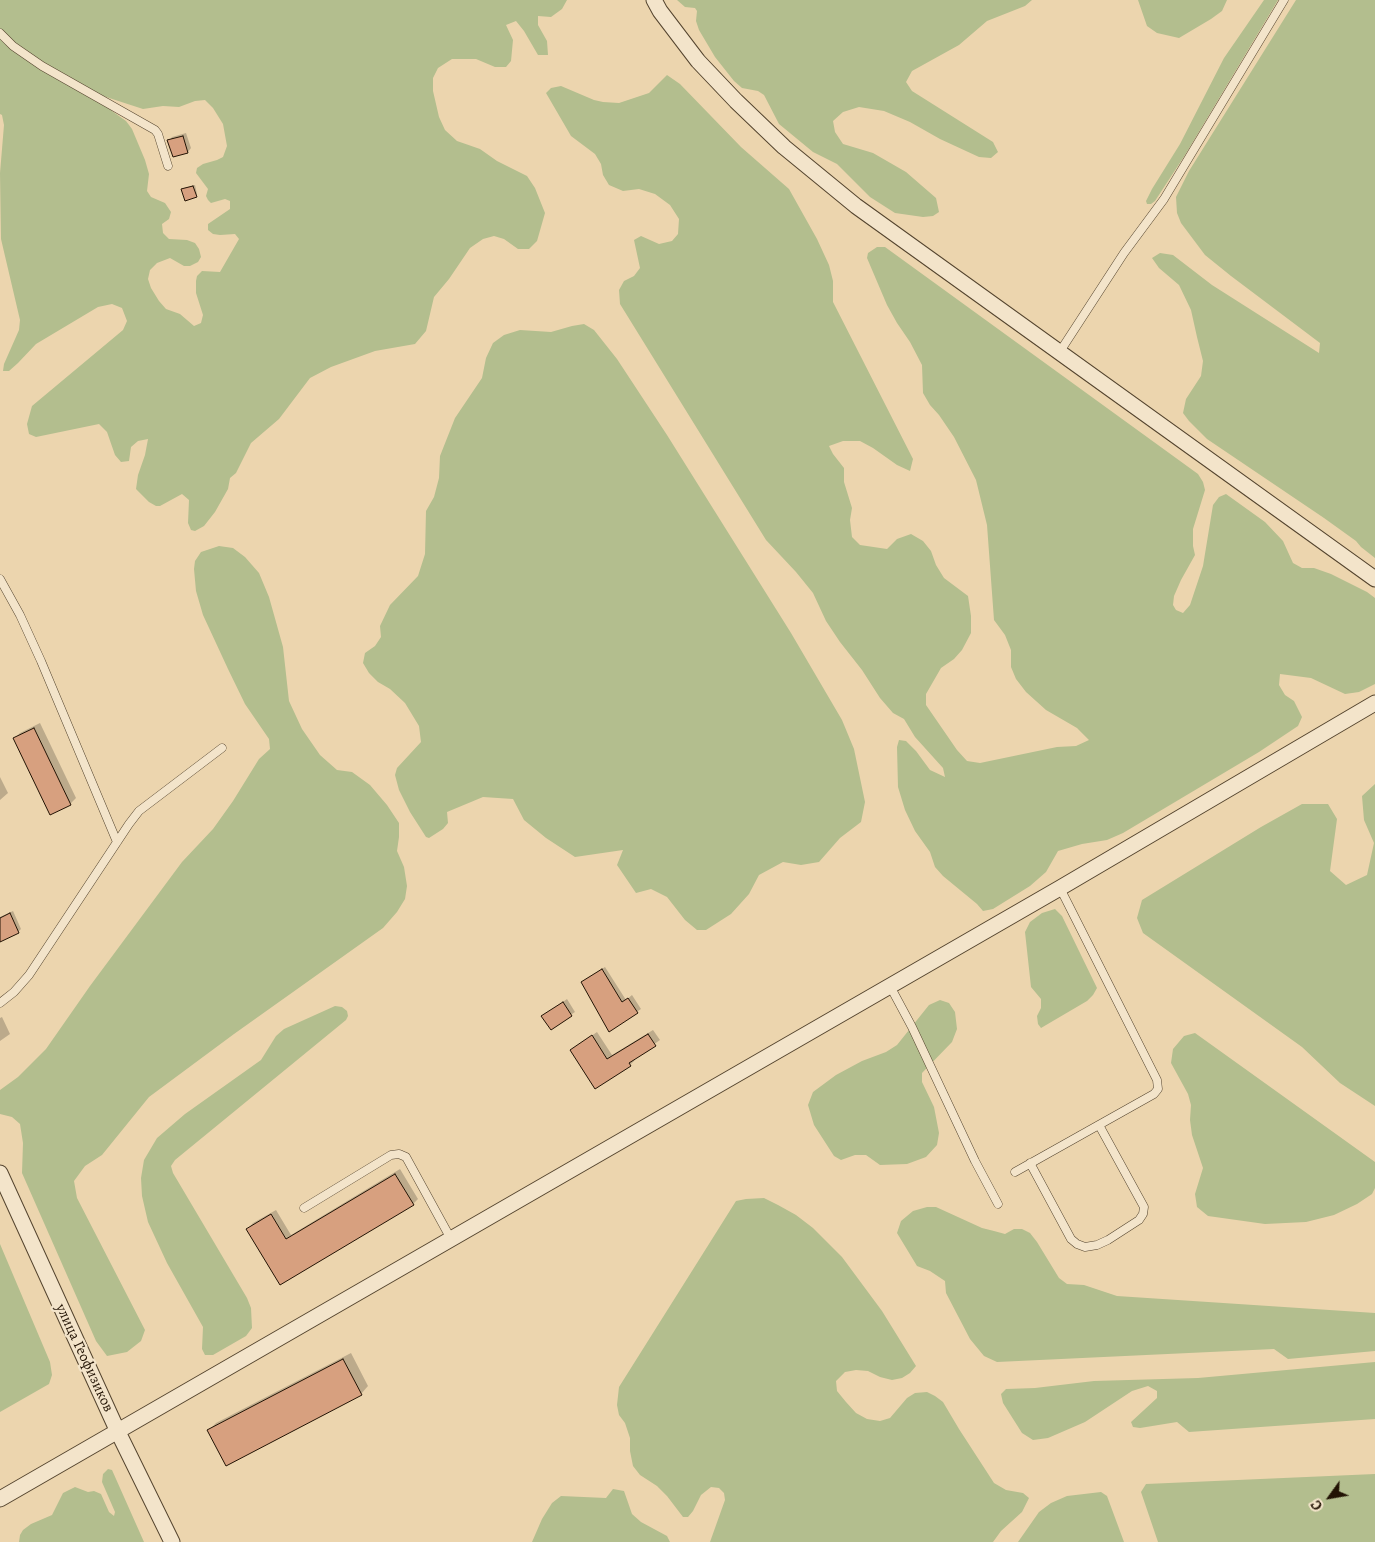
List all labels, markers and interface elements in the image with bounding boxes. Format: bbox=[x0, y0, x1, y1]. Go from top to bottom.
street label: улица Геофизиков bbox=[51, 1301, 117, 1415]
north arrow bbox=[1305, 1472, 1355, 1522]
text: С bbox=[1307, 1497, 1327, 1514]

